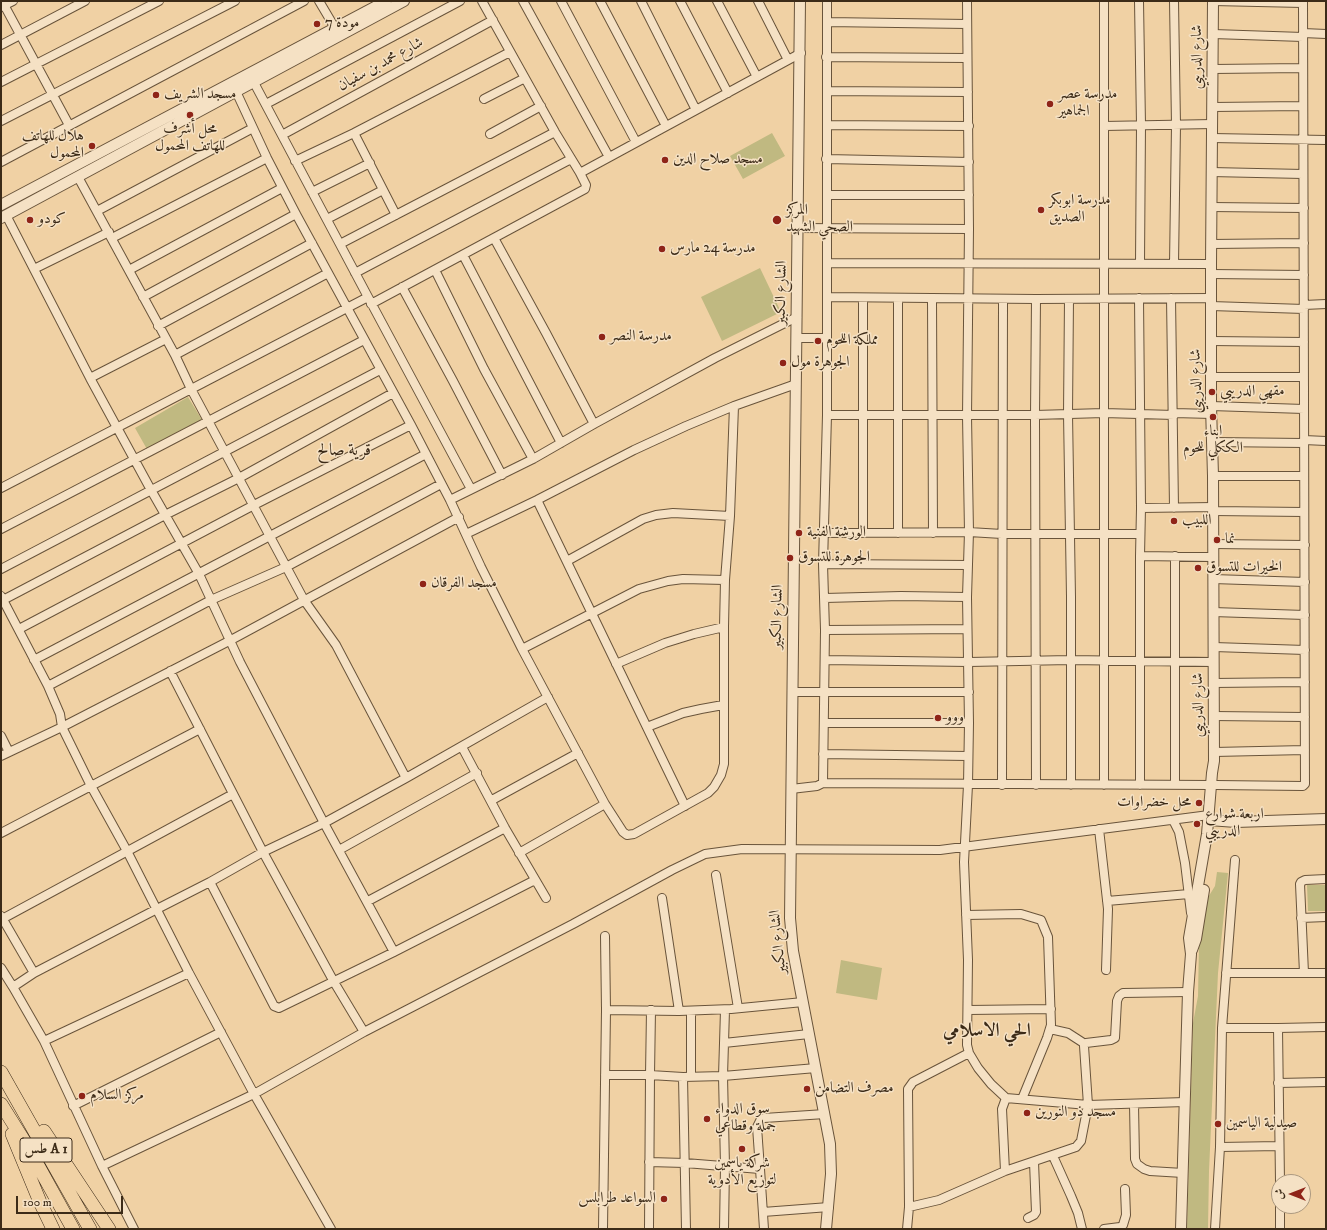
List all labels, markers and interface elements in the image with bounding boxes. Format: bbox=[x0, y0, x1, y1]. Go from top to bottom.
place label: مودة 7 bbox=[325, 15, 359, 33]
marker: مودة 7 bbox=[312, 19, 322, 29]
street label: شارع الدريبي bbox=[1189, 25, 1207, 89]
street label: شارع محمد بن سفيان bbox=[335, 34, 427, 96]
place label: مسجد الشريف bbox=[164, 86, 236, 104]
place label: مدرسة عصر الجماهير bbox=[1058, 86, 1117, 121]
marker: مسجد الشريف bbox=[151, 90, 161, 100]
marker: مدرسة عصر الجماهير bbox=[1045, 99, 1055, 109]
marker: محل أشرف للهاتف المحمول bbox=[185, 110, 195, 120]
place label: محل أشرف للهاتف المحمول bbox=[155, 121, 225, 156]
place label: هلال للهاتف المحمول bbox=[22, 128, 84, 163]
marker: هلال للهاتف المحمول bbox=[87, 141, 97, 151]
place label: مسجد صلاح الدين bbox=[673, 151, 763, 169]
marker: مسجد صلاح الدين bbox=[660, 155, 670, 165]
place label: مدرسة ابوبكر الصديق bbox=[1049, 192, 1111, 227]
place label: المركز الصحي الشهيد bbox=[786, 202, 853, 237]
marker: مدرسة ابوبكر الصديق bbox=[1036, 205, 1046, 215]
place label: كودو bbox=[38, 211, 66, 229]
marker: المركز الصحي الشهيد bbox=[771, 214, 783, 226]
marker: كودو bbox=[25, 215, 35, 225]
place label: مدرسة 24 مارس bbox=[670, 240, 756, 258]
marker: مدرسة 24 مارس bbox=[657, 244, 667, 254]
street label: الشارع الكبير bbox=[772, 261, 792, 325]
place label: مدرسة النصر bbox=[610, 328, 672, 346]
marker: مدرسة النصر bbox=[597, 332, 607, 342]
place label: مملكة اللحوم bbox=[826, 332, 878, 350]
marker: مملكة اللحوم bbox=[813, 336, 823, 346]
street label: شارع الدريبي bbox=[1187, 349, 1207, 413]
place label: الجوهرة مول bbox=[791, 354, 850, 372]
marker: الجوهرة مول bbox=[778, 358, 788, 368]
place label: مقهي الدريبي bbox=[1220, 383, 1285, 401]
marker: مقهي الدريبي bbox=[1207, 387, 1217, 397]
marker: ابناء الككلي للحوم bbox=[1208, 412, 1218, 422]
place label: ابناء الككلي للحوم bbox=[1183, 423, 1243, 458]
district label: قرية صالح bbox=[317, 441, 371, 461]
place label: اللبيب bbox=[1182, 512, 1212, 530]
marker: اللبيب bbox=[1169, 516, 1179, 526]
place label: الورشة الفنية bbox=[807, 524, 866, 542]
marker: الورشة الفنية bbox=[794, 528, 804, 538]
place label: نما bbox=[1225, 531, 1235, 549]
marker: نما bbox=[1212, 535, 1222, 545]
place label: الجوهرة للتسوق bbox=[798, 549, 870, 567]
marker: الجوهرة للتسوق bbox=[785, 553, 795, 563]
place label: الخيرات للتسوق bbox=[1206, 559, 1282, 577]
marker: الخيرات للتسوق bbox=[1193, 563, 1203, 573]
place label: مسجد الفرقان bbox=[431, 575, 497, 593]
marker: مسجد الفرقان bbox=[418, 579, 428, 589]
street label: الشارع الكبير bbox=[768, 585, 788, 649]
street label: شارع الدريبي bbox=[1190, 673, 1208, 737]
place label: ووو bbox=[946, 709, 964, 727]
marker: ووو bbox=[933, 713, 943, 723]
place label: محل خضراوات bbox=[1117, 794, 1191, 812]
marker: محل خضراوات bbox=[1194, 798, 1204, 808]
place label: اربعة شوارع الدريبي bbox=[1205, 806, 1264, 841]
marker: اربعة شوارع الدريبي bbox=[1192, 819, 1202, 829]
street label: الشارع الكبير bbox=[767, 909, 791, 975]
district label: الحي الاسلامي bbox=[943, 1021, 1031, 1043]
place label: مصرف التضامن bbox=[815, 1080, 894, 1098]
marker: مصرف التضامن bbox=[802, 1084, 812, 1094]
place label: مركز السلام bbox=[90, 1087, 144, 1105]
marker: مركز السلام bbox=[77, 1091, 87, 1101]
place label: سوق الدواء جملة وقطاعي bbox=[715, 1101, 776, 1136]
place label: مسجد ذو النورين bbox=[1035, 1104, 1116, 1122]
marker: مسجد ذو النورين bbox=[1022, 1108, 1032, 1118]
marker: سوق الدواء جملة وقطاعي bbox=[702, 1114, 712, 1124]
place label: صيدلية الياسمين bbox=[1226, 1115, 1297, 1133]
marker: صيدلية الياسمين bbox=[1213, 1119, 1223, 1129]
road number: طس A 1 bbox=[20, 1138, 72, 1162]
marker: شركة ياسمين لتوزيع الأدوية bbox=[737, 1144, 747, 1154]
place label: شركة ياسمين لتوزيع الأدوية bbox=[708, 1155, 776, 1190]
north arrow bbox=[1271, 1174, 1311, 1214]
scale bar bbox=[18, 1188, 125, 1214]
text: ش bbox=[1273, 1189, 1287, 1199]
place label: السواعد طرابلس bbox=[578, 1190, 656, 1208]
marker: السواعد طرابلس bbox=[659, 1194, 669, 1204]
text: 100 m bbox=[23, 1195, 52, 1210]

